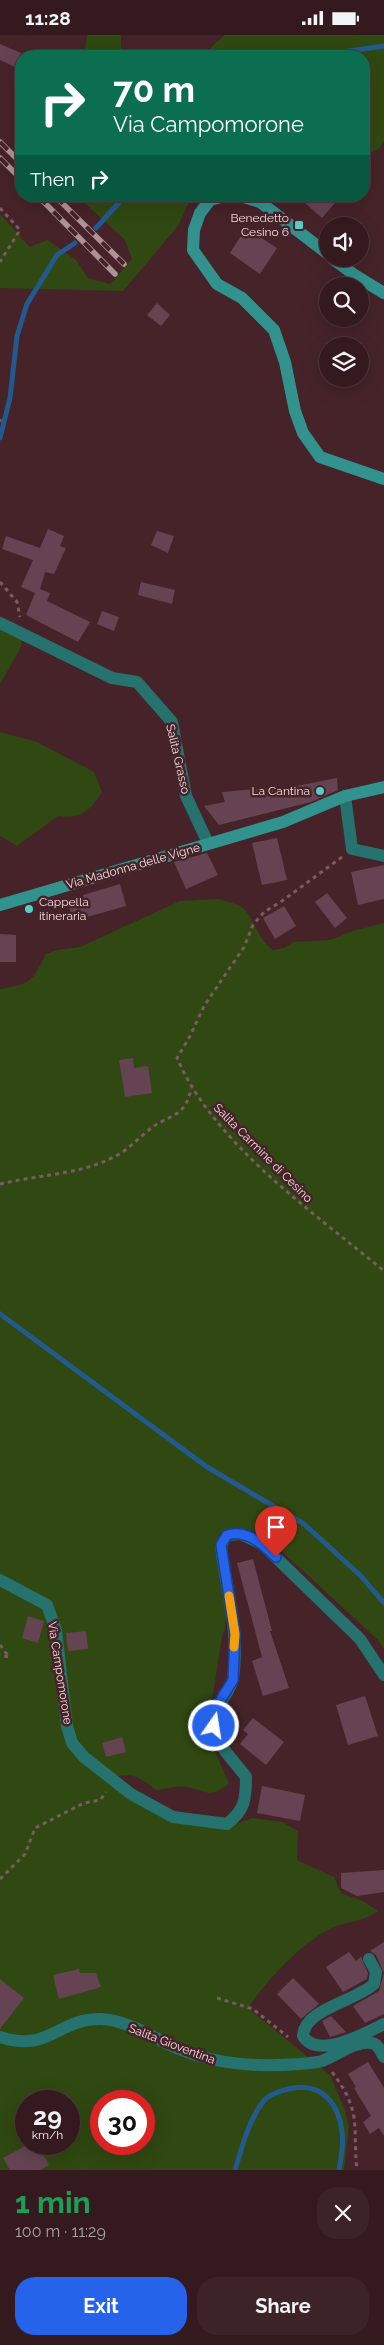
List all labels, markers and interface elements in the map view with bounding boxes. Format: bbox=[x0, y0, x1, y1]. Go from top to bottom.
text: 11:28 bbox=[25, 7, 71, 29]
text: 70 m bbox=[113, 69, 195, 110]
icon: right bbox=[30, 70, 95, 135]
text: Via Campomorone bbox=[113, 111, 304, 137]
icon: right bbox=[85, 165, 113, 193]
text: Then bbox=[30, 168, 75, 190]
place label: Benedetto Cesino 6 bbox=[230, 211, 289, 239]
map controls bbox=[319, 217, 369, 387]
button: sound bbox=[319, 217, 369, 267]
marker: Benedetto Cesino 6 bbox=[293, 219, 305, 231]
button: search bbox=[319, 277, 369, 327]
button: layers bbox=[319, 337, 369, 387]
street label: Salita Grasso bbox=[163, 723, 193, 795]
place label: La Cantina bbox=[252, 784, 310, 798]
marker: La Cantina bbox=[314, 785, 326, 797]
street label: Via Madonna delle Vigne bbox=[64, 840, 202, 892]
place label: Cappella itineraria bbox=[39, 895, 89, 923]
marker: Cappella itineraria bbox=[23, 903, 35, 915]
street label: Salita Carmine di Cesino bbox=[211, 1101, 315, 1205]
pin bbox=[255, 1506, 297, 1557]
icon: arrive bbox=[262, 1513, 290, 1541]
street label: Via Campomorone bbox=[45, 1621, 75, 1725]
position arrow bbox=[187, 1699, 239, 1751]
street label: Salita Gioventina bbox=[127, 2021, 217, 2067]
speed limit sign: 30 bbox=[90, 2090, 155, 2155]
text: 29 bbox=[33, 2101, 62, 2131]
text: km/h bbox=[32, 2128, 63, 2142]
text: 1 min bbox=[15, 2185, 91, 2220]
button: close bbox=[317, 2187, 369, 2239]
text: 100 m · 11:29 bbox=[15, 2222, 106, 2241]
button: Exit bbox=[15, 2277, 187, 2335]
button: Share bbox=[197, 2277, 369, 2335]

